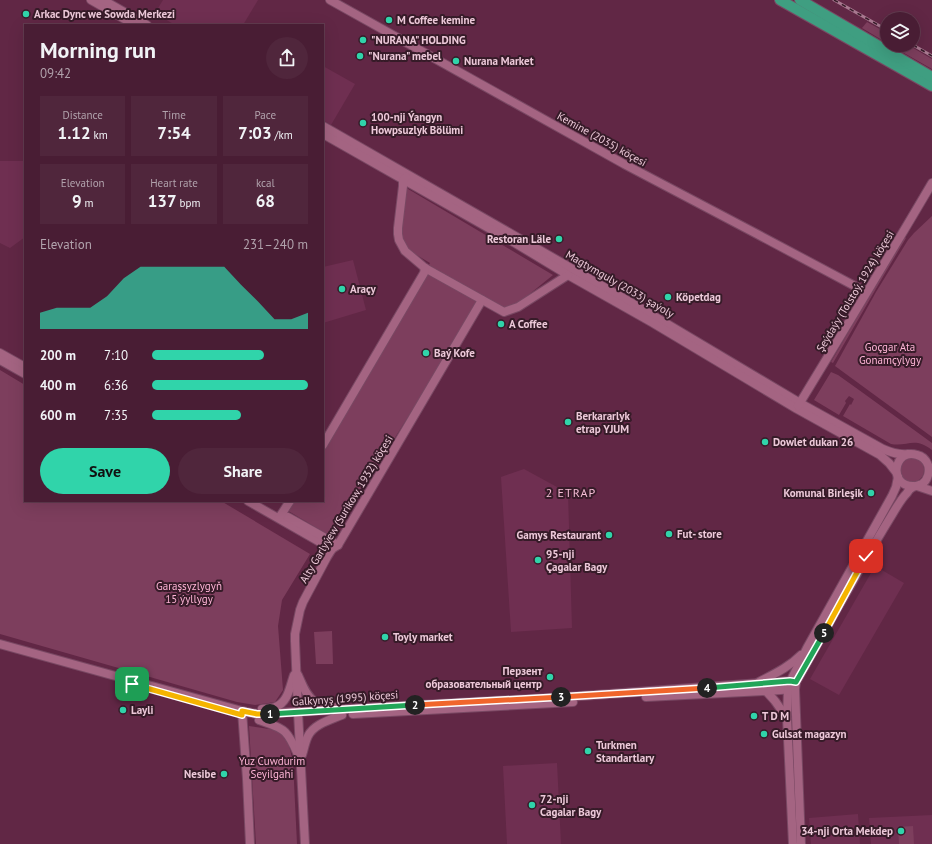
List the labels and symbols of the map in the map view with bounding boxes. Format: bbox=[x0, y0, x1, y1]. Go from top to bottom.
place label: Arkac Dync we Sowda Merkezi bbox=[34, 7, 175, 21]
marker: Arkac Dync we Sowda Merkezi bbox=[21, 9, 31, 19]
place label: M Coffee kemine bbox=[397, 13, 476, 27]
marker: M Coffee kemine bbox=[384, 15, 394, 25]
place label: "NURANA" HOLDING bbox=[371, 33, 466, 47]
marker: "NURANA" HOLDING bbox=[358, 35, 368, 45]
place label: "Nurana" mebel bbox=[368, 49, 442, 63]
marker: "Nurana" mebel bbox=[355, 51, 365, 61]
place label: Nurana Market bbox=[464, 54, 534, 68]
marker: Nurana Market bbox=[451, 56, 461, 66]
street label: Kemine (2035) köçesi bbox=[555, 109, 649, 169]
place label: 100-nji Ýangyn Howpsuzlyk Bölümi bbox=[371, 110, 463, 137]
marker: 100-nji Ýangyn Howpsuzlyk Bölümi bbox=[358, 118, 368, 128]
street label: Şeýdaýy (Tolstoý, 1924) köçesi bbox=[813, 228, 897, 354]
place label: Restoran Läle bbox=[487, 232, 551, 246]
marker: Restoran Läle bbox=[554, 234, 564, 244]
street label: Magtymguly (2033) şaýoly bbox=[563, 247, 678, 321]
place label: Araçy bbox=[350, 282, 377, 296]
marker: Araçy bbox=[337, 284, 347, 294]
place label: Köpetdag bbox=[676, 290, 721, 304]
marker: Köpetdag bbox=[663, 292, 673, 302]
place label: A Coffee bbox=[509, 317, 548, 331]
marker: A Coffee bbox=[496, 319, 506, 329]
park label: Goçgar Ata Gonamçylygy bbox=[859, 340, 922, 367]
place label: Baý Kofe bbox=[434, 346, 475, 360]
marker: Baý Kofe bbox=[421, 348, 431, 358]
place label: Berkararlyk etrap YJUM bbox=[576, 409, 630, 436]
marker: Berkararlyk etrap YJUM bbox=[563, 417, 573, 427]
street label: Alty Garlyýew (Surikow, 1932) köçesi bbox=[296, 433, 396, 585]
place label: Dowlet dukan 26 bbox=[773, 435, 853, 449]
marker: Dowlet dukan 26 bbox=[760, 437, 770, 447]
district label: 2 ETRAP bbox=[546, 485, 596, 500]
place label: Komunal Birleşik bbox=[783, 486, 864, 500]
marker: Komunal Birleşik bbox=[866, 488, 876, 498]
place label: Fut- store bbox=[677, 527, 722, 541]
place label: Gamys Restaurant bbox=[517, 528, 601, 542]
marker: Fut- store bbox=[664, 529, 674, 539]
marker: Gamys Restaurant bbox=[604, 530, 614, 540]
pin bbox=[849, 539, 883, 573]
place label: 95-nji Çagalar Bagy bbox=[546, 547, 608, 574]
marker: 95-nji Çagalar Bagy bbox=[533, 555, 543, 565]
park label: Garaşsyzlygyň 15 ýyllygy bbox=[156, 579, 222, 606]
pin: 5 bbox=[814, 623, 834, 643]
place label: Toyly market bbox=[393, 630, 453, 644]
marker: Toyly market bbox=[380, 632, 390, 642]
place label: Перзент образовательный центр bbox=[425, 664, 542, 691]
pin bbox=[115, 667, 149, 701]
marker: Перзент образовательный центр bbox=[545, 672, 555, 682]
pin: 4 bbox=[697, 678, 717, 698]
street label: Galkynyş (1995) köçesi bbox=[291, 687, 399, 709]
pin: 3 bbox=[551, 687, 571, 707]
pin: 2 bbox=[405, 695, 425, 715]
place label: Layli bbox=[131, 703, 154, 717]
pin: 1 bbox=[260, 704, 280, 724]
marker: Layli bbox=[118, 705, 128, 715]
place label: T D M bbox=[762, 709, 789, 723]
marker: T D M bbox=[749, 711, 759, 721]
place label: Gulsat magazyn bbox=[772, 727, 847, 741]
marker: Gulsat magazyn bbox=[759, 729, 769, 739]
place label: Turkmen Standartlary bbox=[596, 738, 655, 765]
marker: Turkmen Standartlary bbox=[583, 746, 593, 756]
park label: Yuz Cuwdurim Seyilgahi bbox=[239, 754, 305, 781]
place label: Nesibe bbox=[184, 767, 216, 781]
marker: Nesibe bbox=[219, 769, 229, 779]
place label: 72-nji Cagalar Bagy bbox=[540, 792, 602, 819]
marker: 72-nji Cagalar Bagy bbox=[527, 800, 537, 810]
place label: 34-nji Orta Mekdep bbox=[801, 824, 893, 838]
marker: 34-nji Orta Mekdep bbox=[896, 826, 906, 836]

